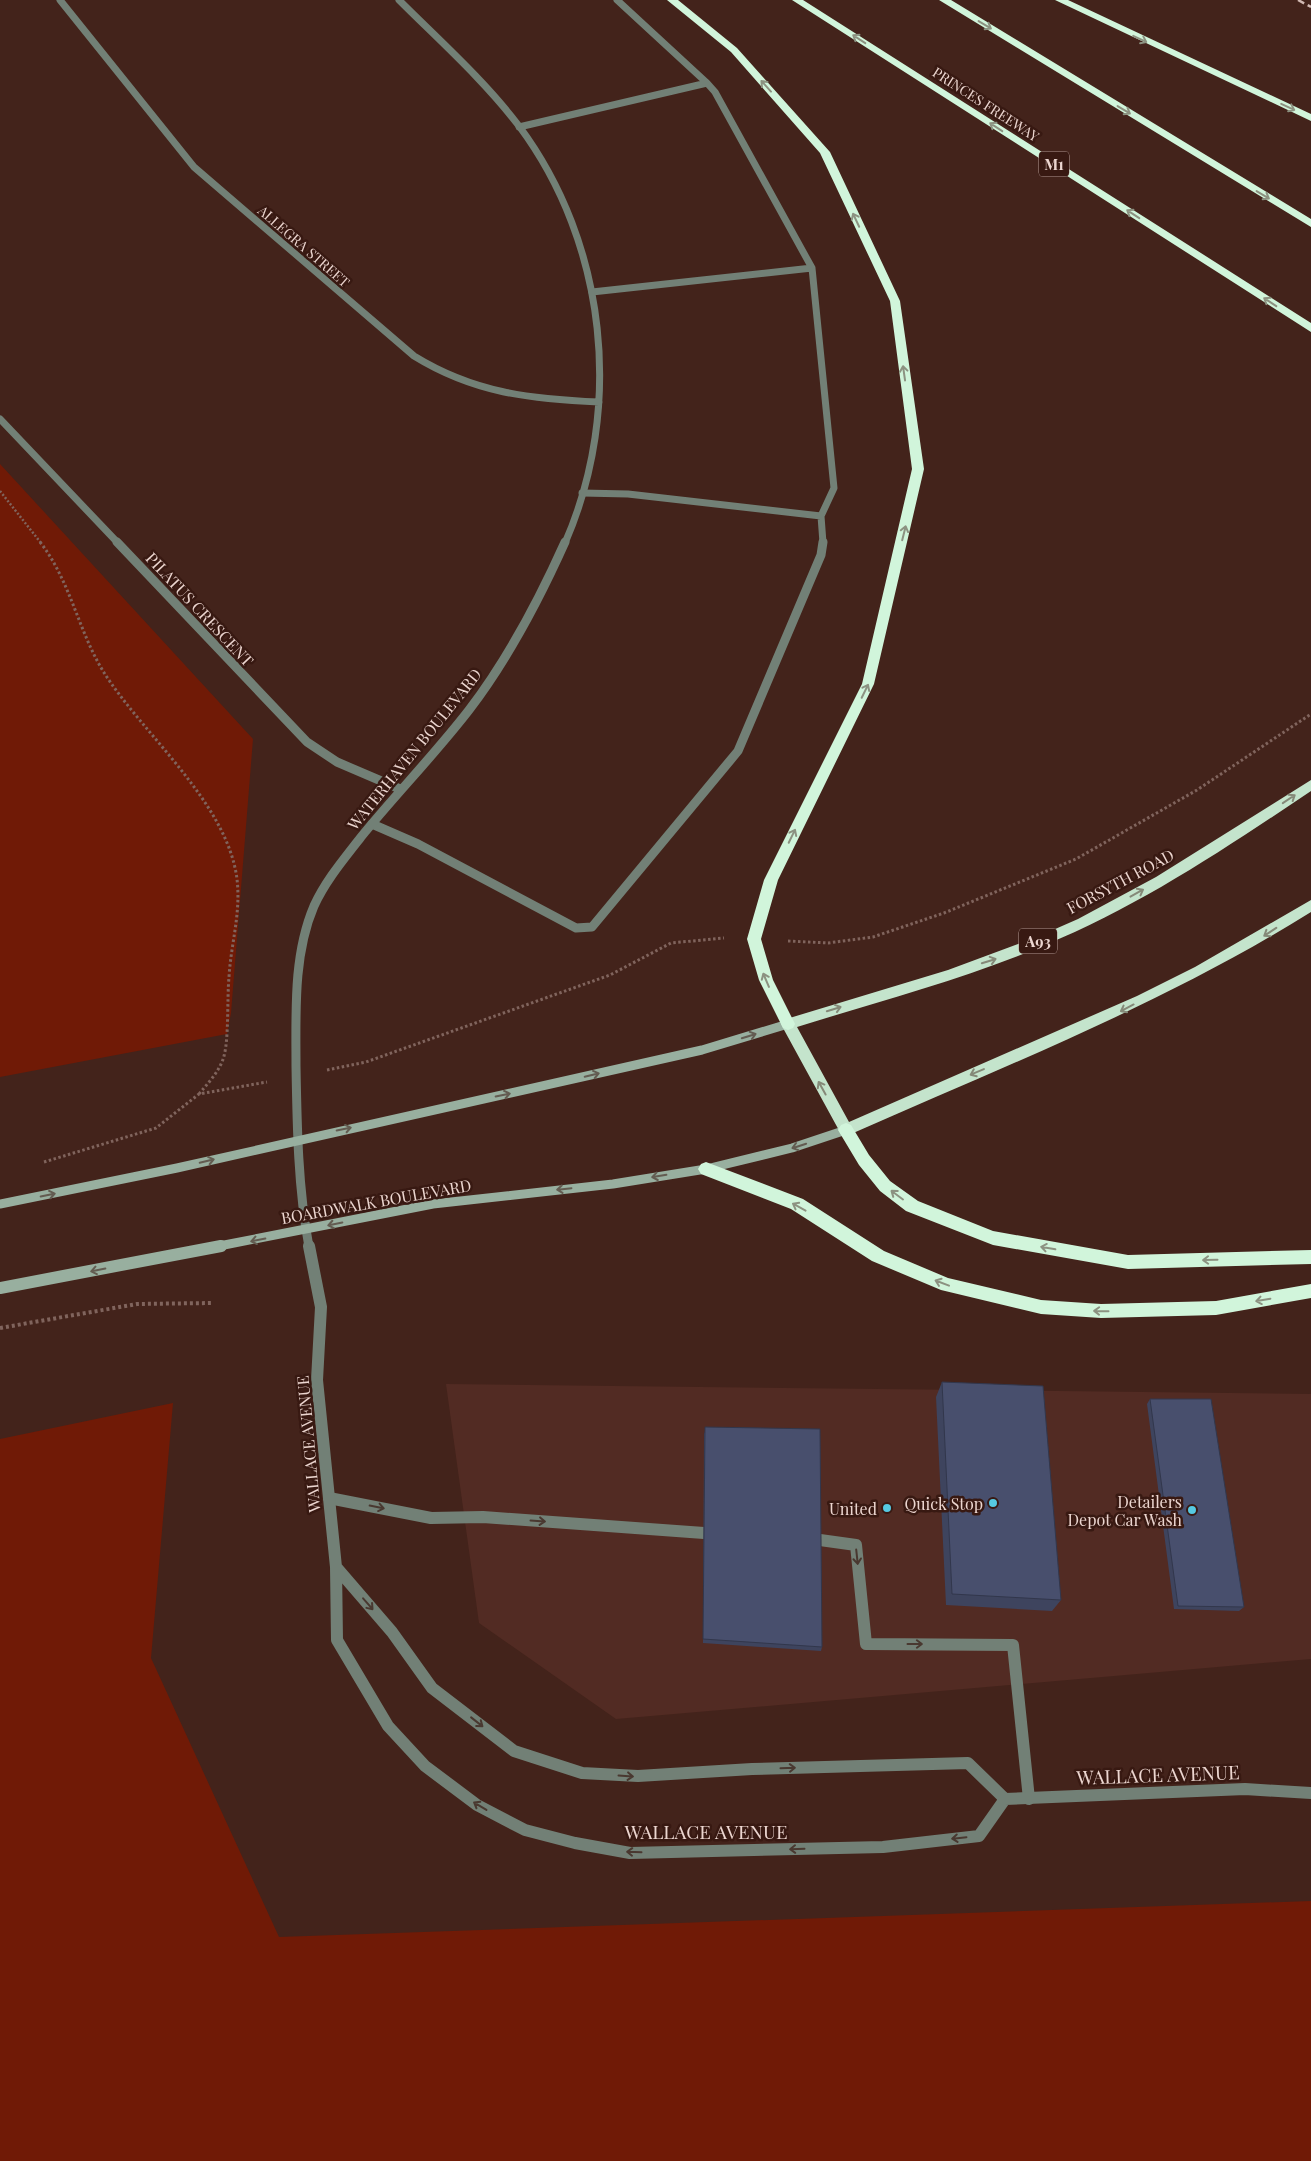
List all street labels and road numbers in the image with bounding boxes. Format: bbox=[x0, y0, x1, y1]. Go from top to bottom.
street label: PRINCES FREEWAY bbox=[929, 62, 1044, 146]
road number: M1 bbox=[1039, 152, 1069, 176]
street label: ALLEGRA STREET bbox=[253, 200, 354, 291]
street label: PILATUS CRESCENT bbox=[142, 547, 258, 671]
street label: WATERHAVEN BOULEVARD bbox=[342, 664, 486, 835]
street label: FORSYTH ROAD bbox=[1063, 844, 1177, 918]
road number: A93 bbox=[1019, 928, 1057, 954]
street label: BOARDWALK BOULEVARD bbox=[279, 1174, 473, 1228]
street label: WALLACE AVENUE bbox=[292, 1375, 325, 1514]
street label: WALLACE AVENUE bbox=[1075, 1758, 1240, 1790]
street label: WALLACE AVENUE bbox=[623, 1818, 788, 1844]

